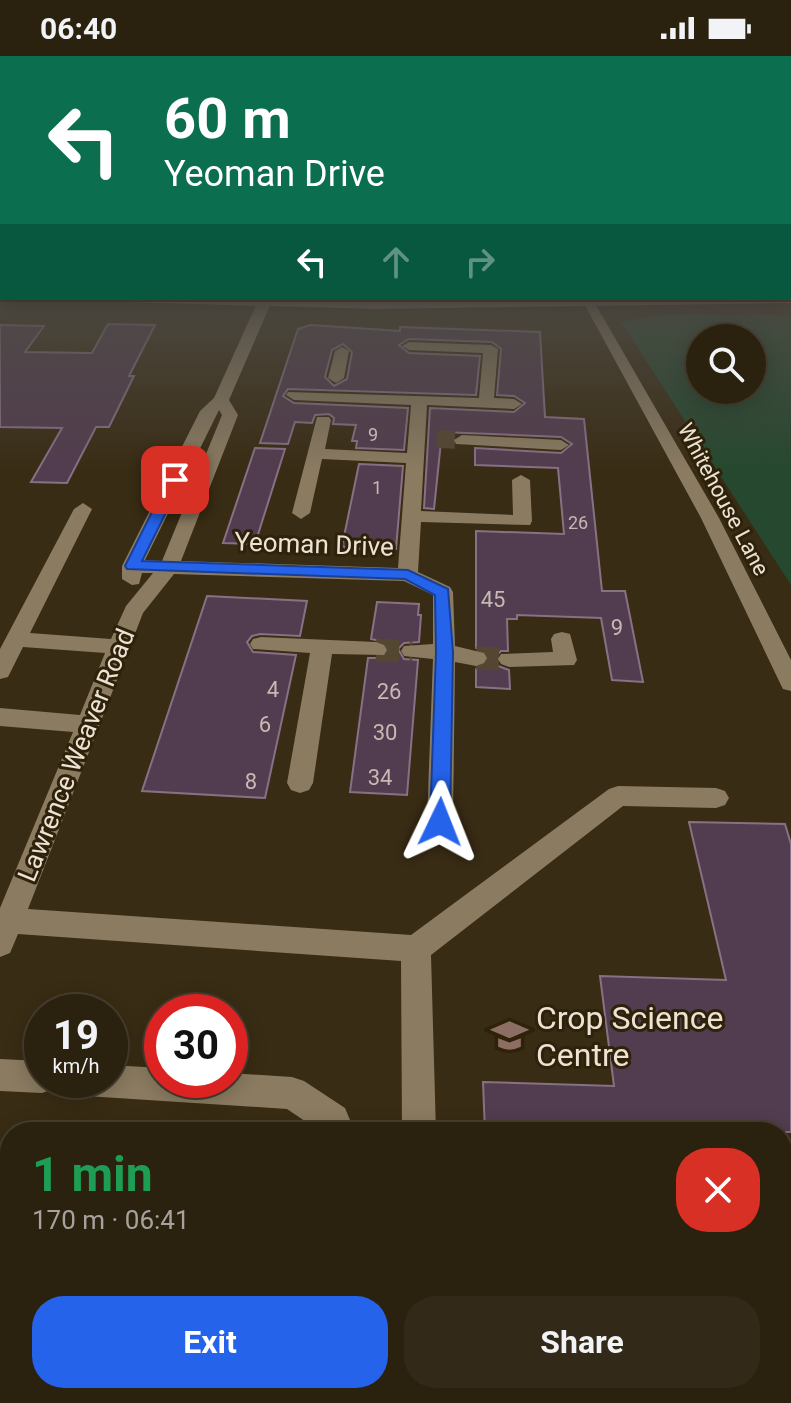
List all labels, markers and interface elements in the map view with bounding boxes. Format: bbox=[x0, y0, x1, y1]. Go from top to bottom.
text: 06:40 bbox=[40, 11, 117, 46]
text: 60 m bbox=[164, 86, 291, 152]
icon: left bbox=[32, 88, 136, 192]
text: Yeoman Drive bbox=[164, 153, 385, 195]
icon: left bbox=[290, 240, 334, 284]
icon: ahead bbox=[374, 240, 418, 284]
icon: right bbox=[458, 240, 502, 284]
map controls bbox=[686, 324, 766, 404]
button: search bbox=[686, 324, 766, 404]
street label: Whitehouse Lane bbox=[673, 419, 774, 580]
house number: 9 bbox=[368, 424, 378, 445]
pin bbox=[141, 446, 209, 514]
icon: arrive bbox=[153, 458, 197, 502]
house number: 1 bbox=[372, 477, 382, 498]
house number: 26 bbox=[568, 512, 588, 533]
street label: Yeoman Drive bbox=[234, 526, 394, 562]
house number: 45 bbox=[481, 587, 505, 612]
house number: 9 bbox=[611, 615, 623, 640]
street label: Lawrence Weaver Road bbox=[12, 624, 140, 886]
house number: 4 bbox=[267, 677, 279, 702]
house number: 26 bbox=[377, 679, 401, 704]
house number: 6 bbox=[259, 712, 271, 737]
house number: 30 bbox=[373, 720, 397, 745]
house number: 34 bbox=[368, 765, 392, 790]
house number: 8 bbox=[245, 769, 257, 794]
position arrow bbox=[398, 780, 482, 864]
speed limit sign: 30 bbox=[144, 994, 248, 1098]
place label: Crop Science Centre bbox=[536, 999, 723, 1074]
text: 19 bbox=[53, 1012, 99, 1059]
school or university icon: Crop Science Centre bbox=[491, 1017, 529, 1055]
text: km/h bbox=[53, 1054, 99, 1078]
text: 1 min bbox=[32, 1146, 153, 1203]
button: close bbox=[676, 1148, 760, 1232]
text: 170 m · 06:41 bbox=[32, 1205, 190, 1235]
button: Exit bbox=[32, 1296, 388, 1388]
button: Share bbox=[404, 1296, 760, 1388]

